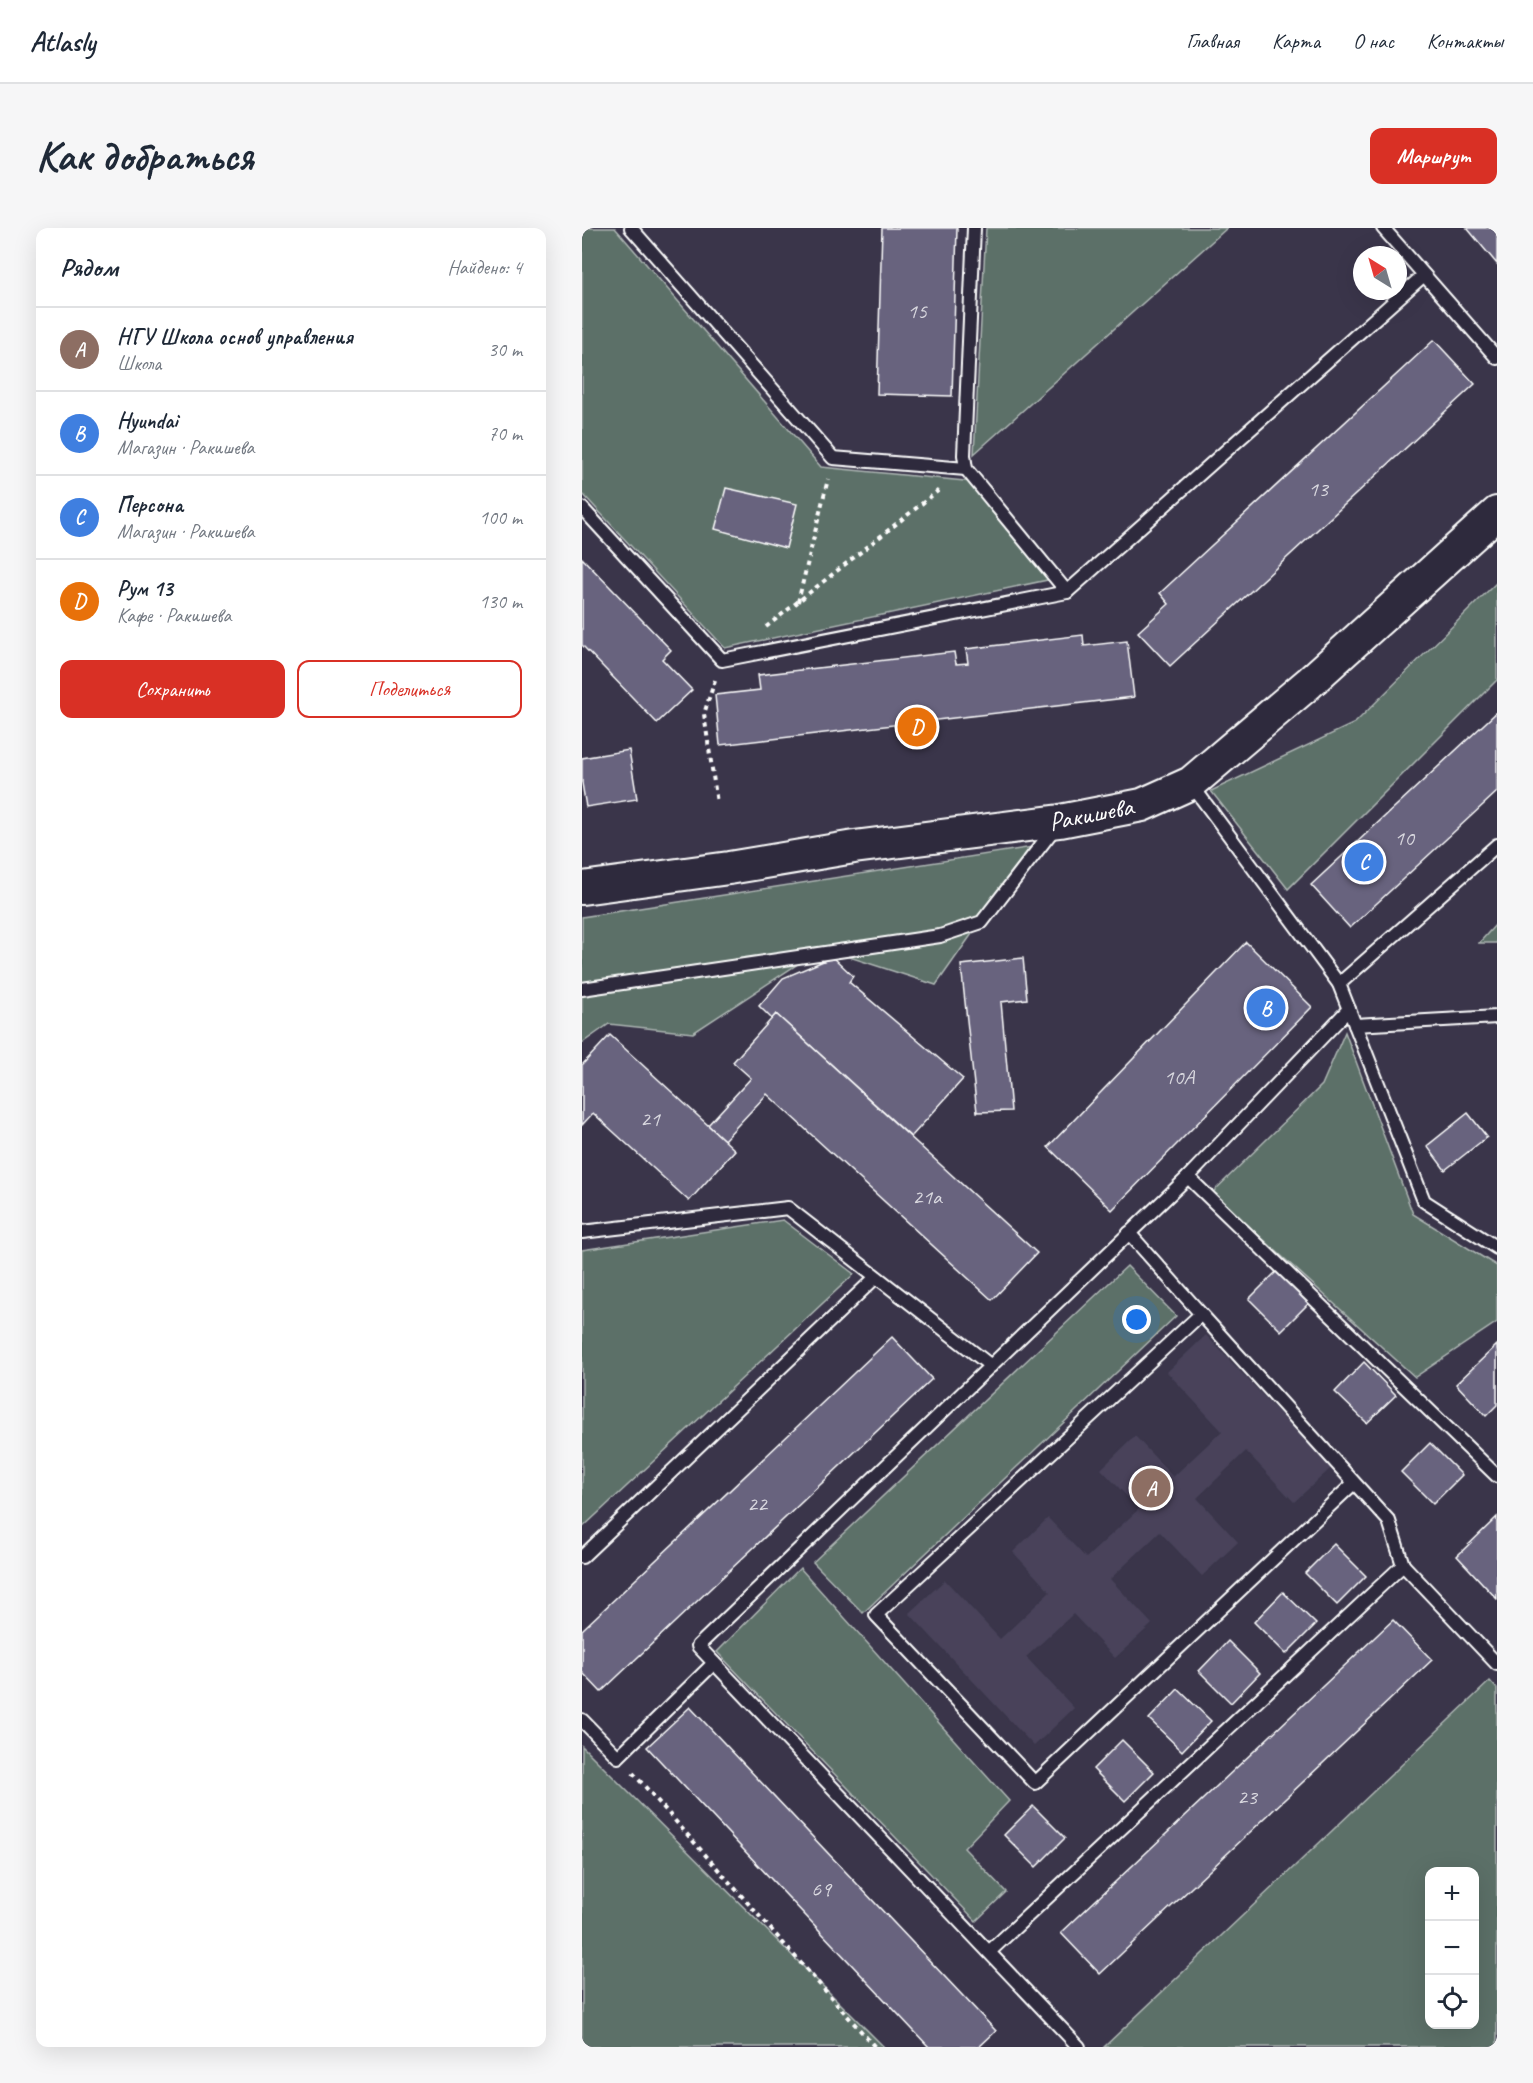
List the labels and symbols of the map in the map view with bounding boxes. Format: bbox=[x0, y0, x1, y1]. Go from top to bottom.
north arrow bbox=[1353, 246, 1407, 300]
house number: 15 bbox=[907, 297, 928, 325]
house number: 13 bbox=[1308, 475, 1330, 503]
pin: D bbox=[898, 704, 936, 750]
street label: Ракишева bbox=[1046, 789, 1138, 838]
house number: 10 bbox=[1394, 824, 1416, 852]
pin: C bbox=[1344, 840, 1384, 884]
pin: B bbox=[1246, 986, 1286, 1030]
house number: 10А bbox=[1164, 1063, 1195, 1091]
house number: 21 bbox=[640, 1105, 661, 1133]
house number: 21а bbox=[912, 1183, 943, 1211]
your location bbox=[1122, 1305, 1151, 1334]
pin: A bbox=[1132, 1466, 1170, 1510]
house number: 22 bbox=[747, 1490, 769, 1518]
house number: 23 bbox=[1237, 1783, 1259, 1811]
house number: 69 bbox=[811, 1875, 833, 1903]

